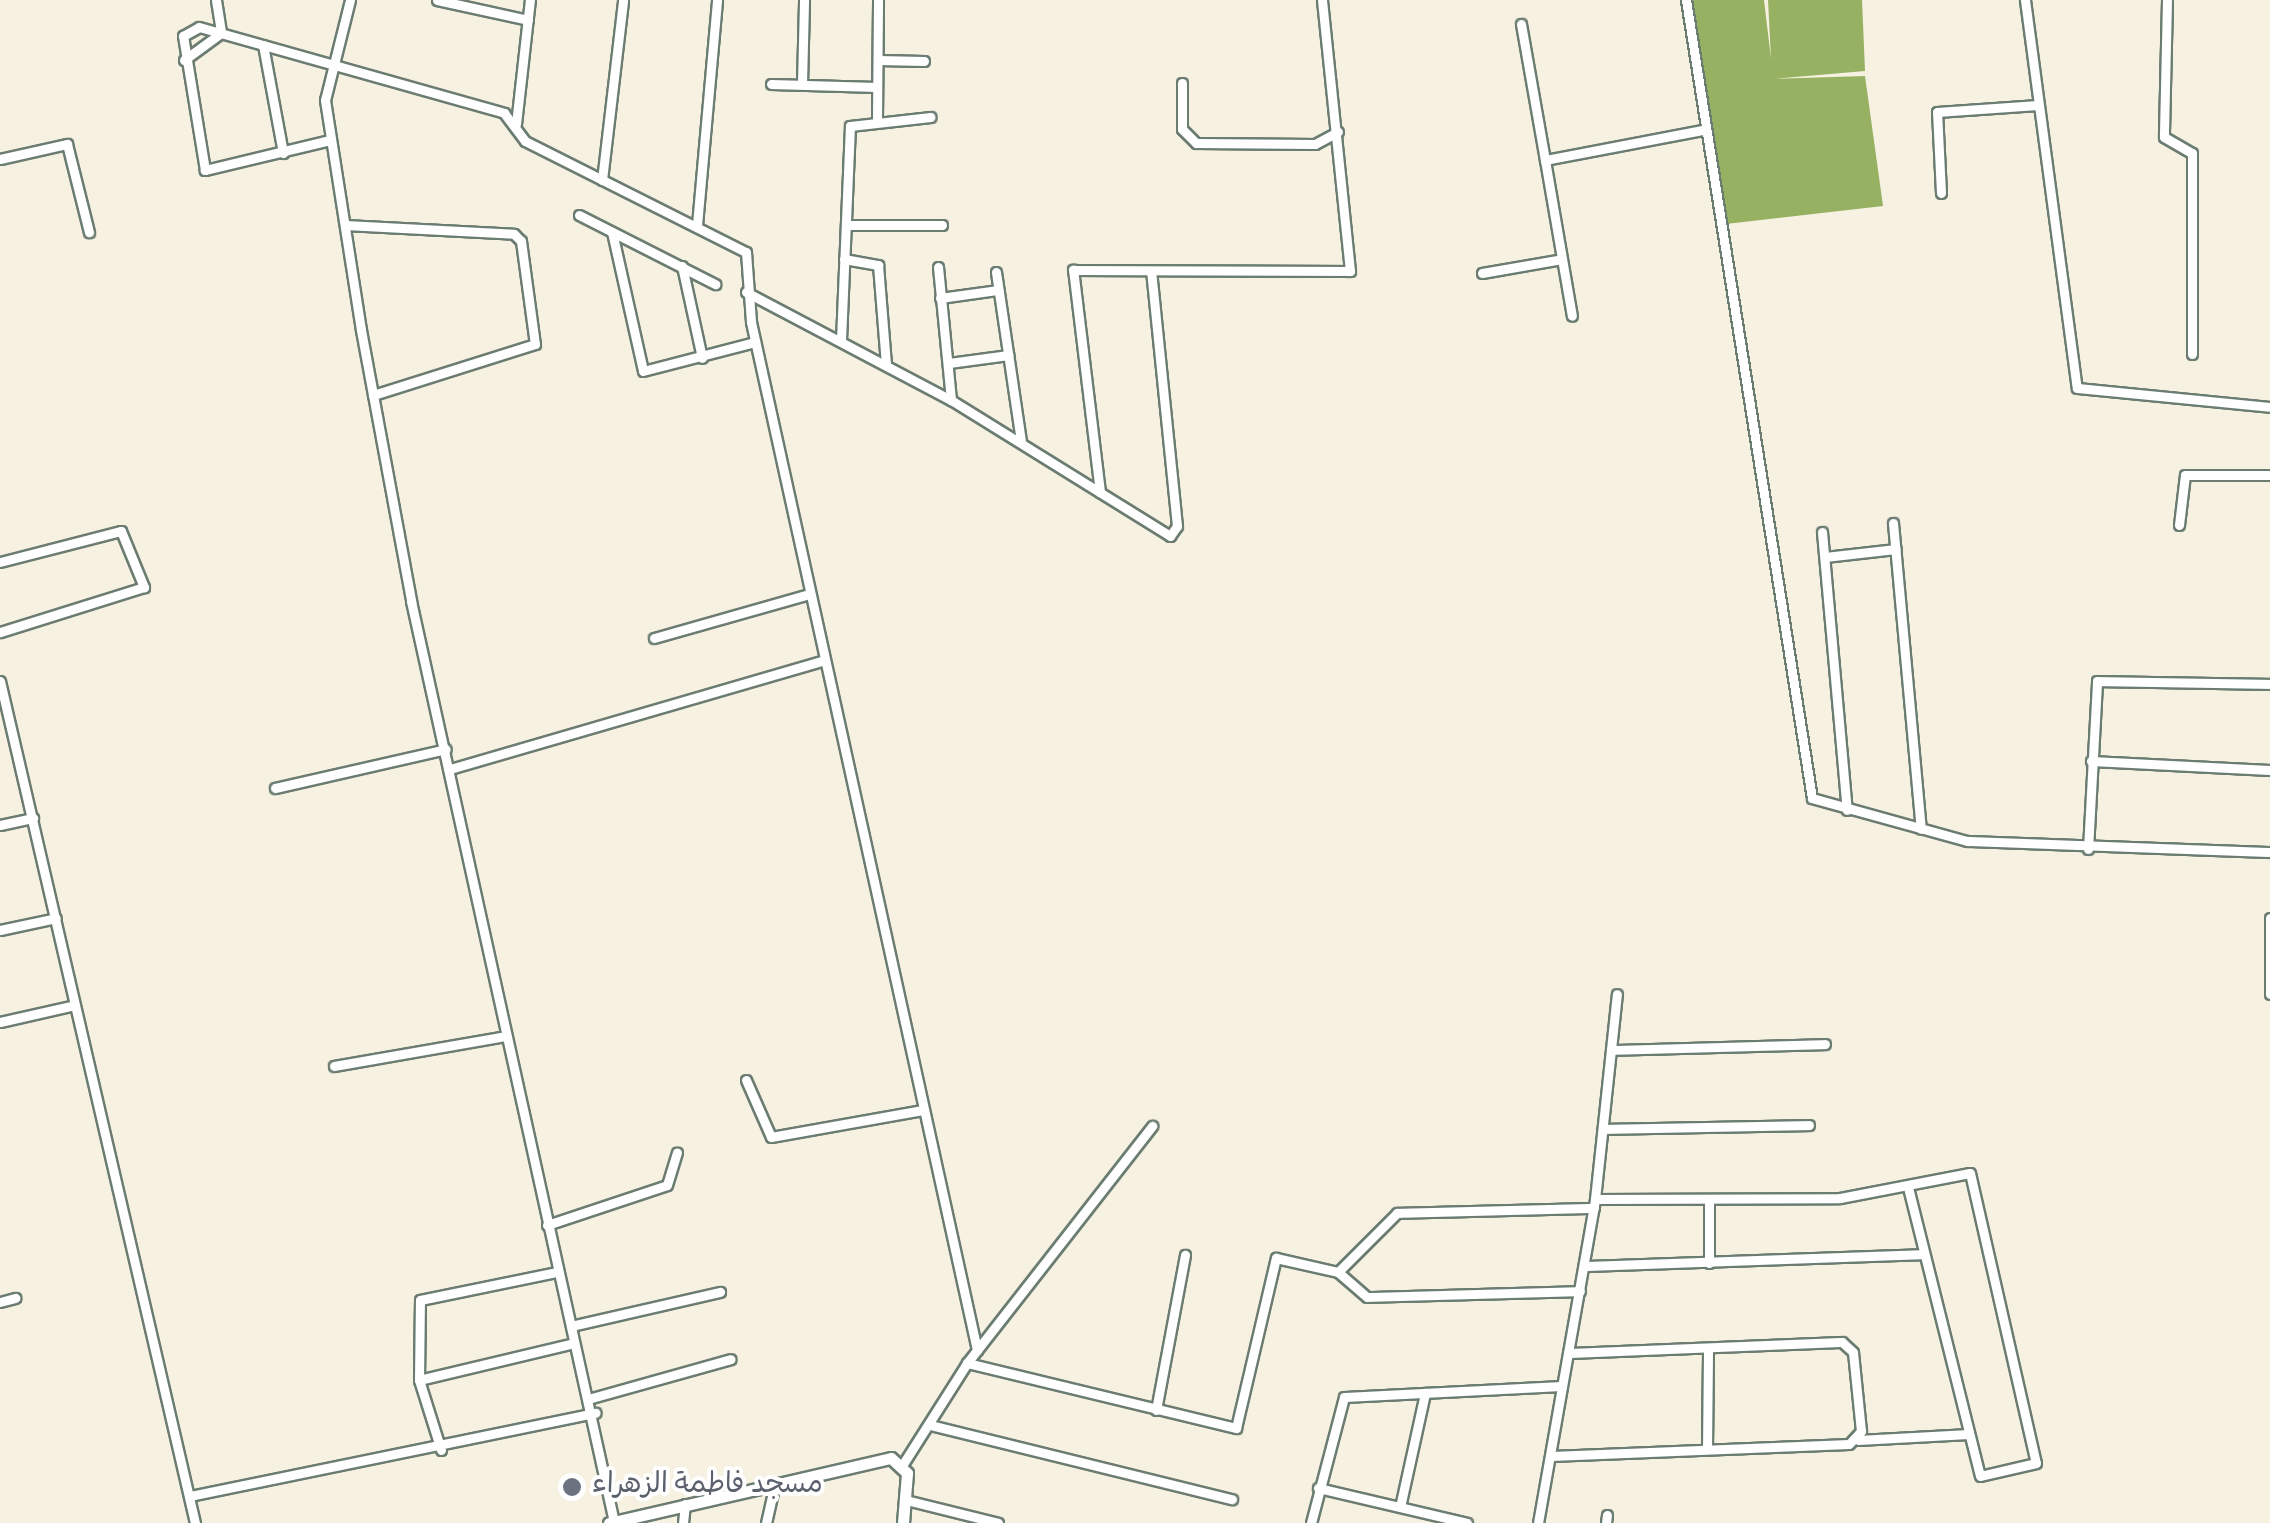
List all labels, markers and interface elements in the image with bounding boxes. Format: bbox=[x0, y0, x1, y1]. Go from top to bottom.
place label: مسجد فاطمة الزهراء bbox=[592, 1470, 823, 1504]
marker: مسجد فاطمة الزهراء bbox=[561, 1476, 583, 1498]

